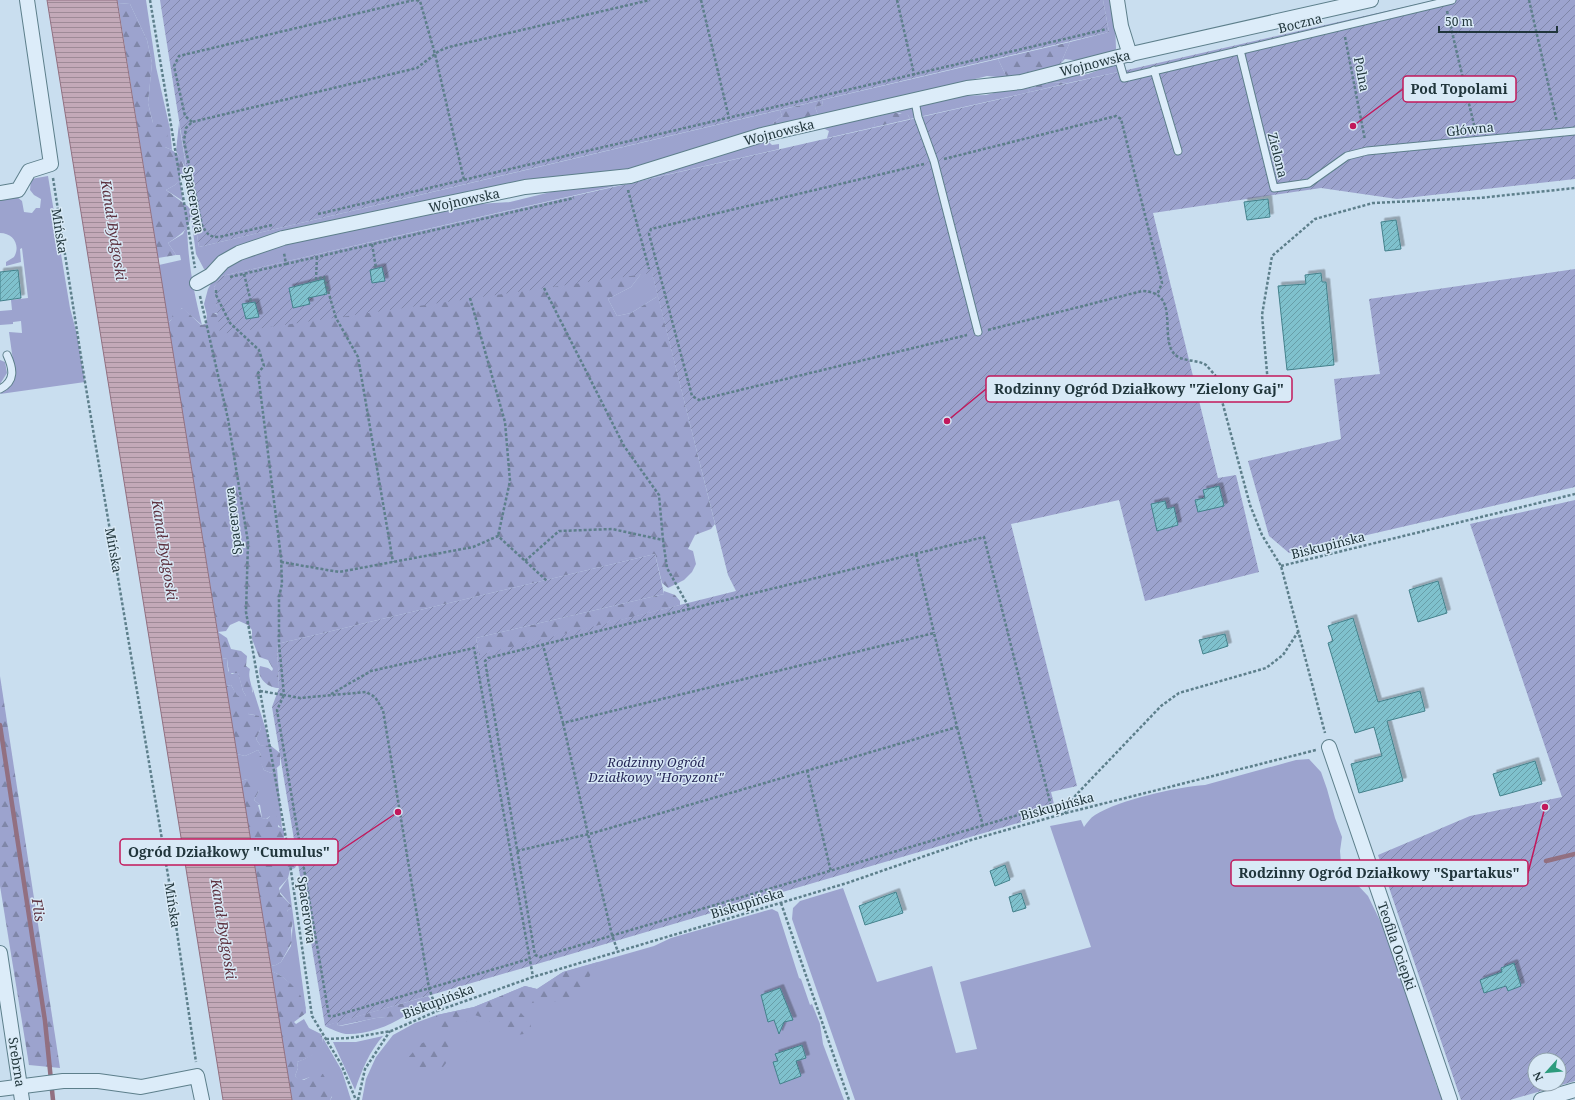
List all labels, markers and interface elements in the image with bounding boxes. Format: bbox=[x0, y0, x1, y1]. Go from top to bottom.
scale bar bbox=[1439, 8, 1557, 34]
street label: Boczna bbox=[1276, 9, 1324, 37]
text: 50 m bbox=[1445, 13, 1473, 30]
street label: Wojnowska bbox=[1058, 46, 1132, 80]
street label: Polna bbox=[1350, 55, 1374, 93]
callout: Pod Topolami bbox=[1403, 76, 1516, 102]
text: Pod Topolami bbox=[1410, 79, 1508, 98]
street label: Wojnowska bbox=[742, 115, 816, 149]
street label: Główna bbox=[1445, 118, 1495, 140]
street label: Zielona bbox=[1264, 130, 1292, 180]
street label: Spacerowa bbox=[179, 165, 209, 235]
water label: Kanał Bydgoski bbox=[97, 177, 131, 282]
street label: Wojnowska bbox=[427, 184, 501, 216]
street label: Mińska bbox=[48, 207, 72, 255]
callout: Rodzinny Ogród Działkowy "Zielony Gaj" bbox=[986, 376, 1292, 402]
text: Rodzinny Ogród Działkowy "Zielony Gaj" bbox=[994, 379, 1284, 398]
street label: Spacerowa bbox=[220, 486, 246, 556]
water label: Kanał Bydgoski bbox=[148, 497, 182, 602]
street label: Mińska bbox=[101, 526, 127, 574]
street label: Biskupińska bbox=[1289, 527, 1367, 563]
park label: Rodzinny Ogród Działkowy "Horyzont" bbox=[587, 753, 724, 786]
street label: Biskupińska bbox=[1018, 788, 1096, 824]
callout: Ogród Działkowy "Cumulus" bbox=[120, 839, 338, 865]
text: Ogród Działkowy "Cumulus" bbox=[128, 842, 330, 861]
callout: Rodzinny Ogród Działkowy "Spartakus" bbox=[1231, 860, 1528, 886]
text: Rodzinny Ogród Działkowy "Spartakus" bbox=[1238, 863, 1520, 882]
street label: Spacerowa bbox=[293, 875, 321, 945]
water label: Kanał Bydgoski bbox=[207, 876, 241, 981]
street label: Mińska bbox=[161, 881, 185, 929]
street label: Biskupińska bbox=[708, 883, 786, 923]
water label: Flis bbox=[28, 896, 50, 923]
street label: Teofila Ociepki bbox=[1374, 900, 1420, 992]
street label: Biskupińska bbox=[399, 979, 477, 1023]
street label: Srebrna bbox=[4, 1036, 30, 1088]
north arrow bbox=[1527, 1052, 1567, 1092]
text: N bbox=[1529, 1069, 1546, 1084]

